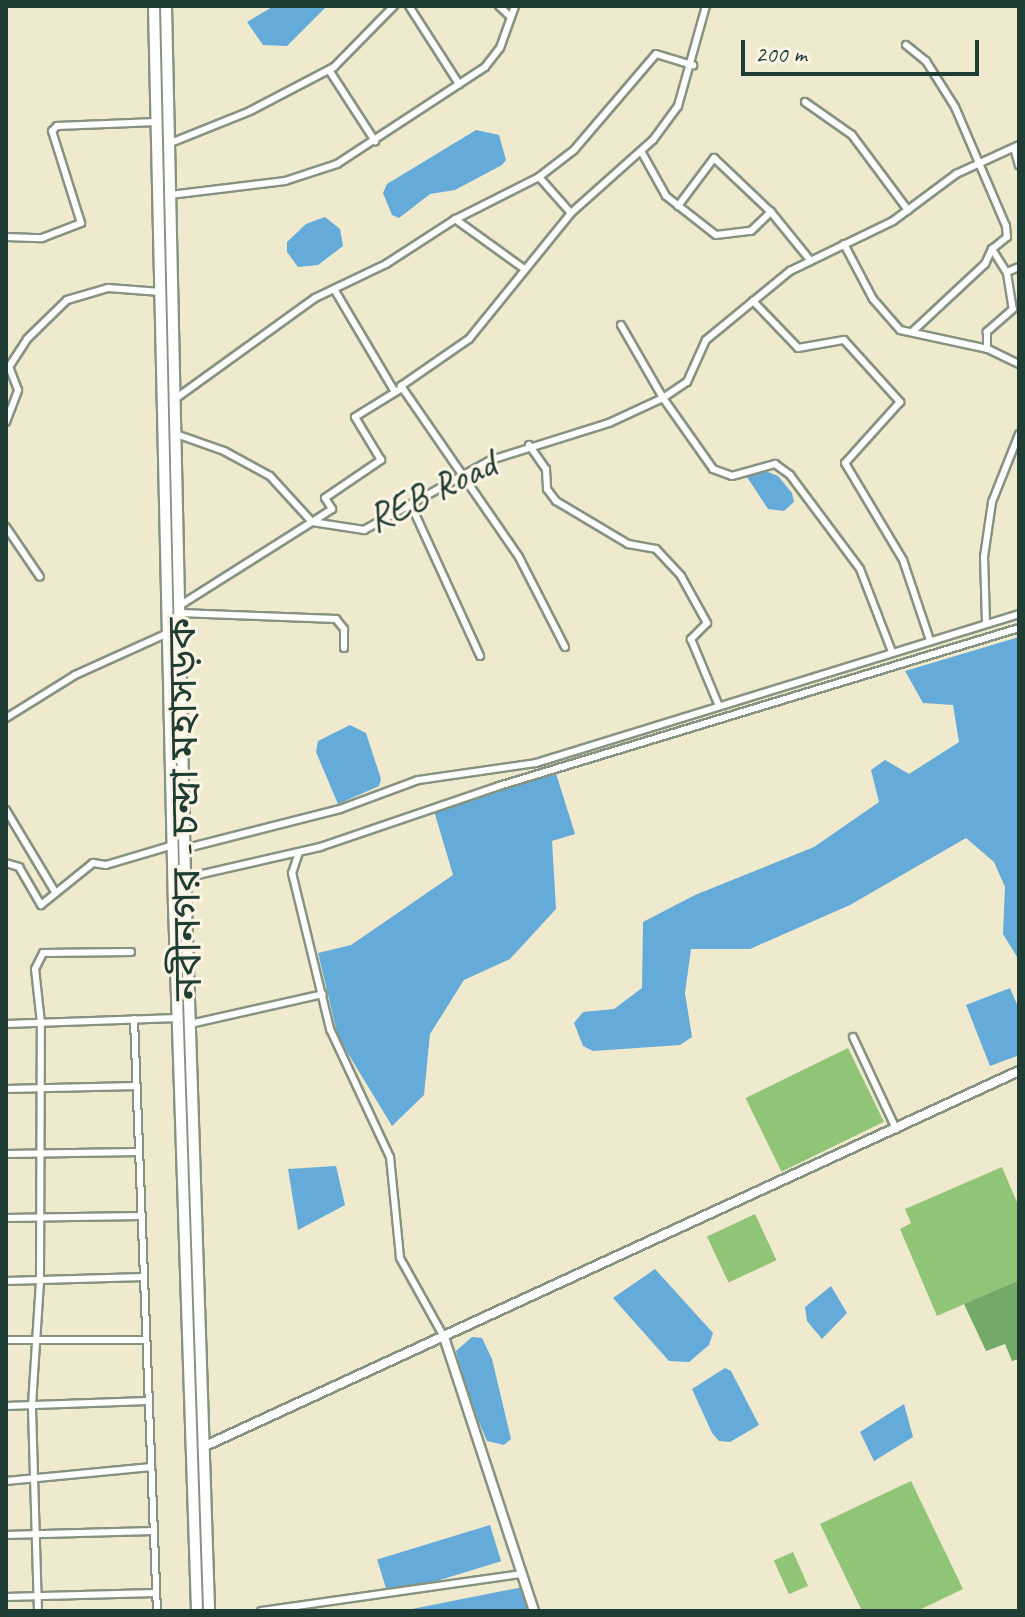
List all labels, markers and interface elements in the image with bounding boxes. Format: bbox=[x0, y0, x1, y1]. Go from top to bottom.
scale bar bbox=[745, 24, 983, 74]
text: 200 m bbox=[755, 39, 807, 69]
street label: REB Road bbox=[358, 439, 504, 543]
street label: নবীনগর - চন্দ্রা মহাসড়ক bbox=[158, 617, 212, 1001]

